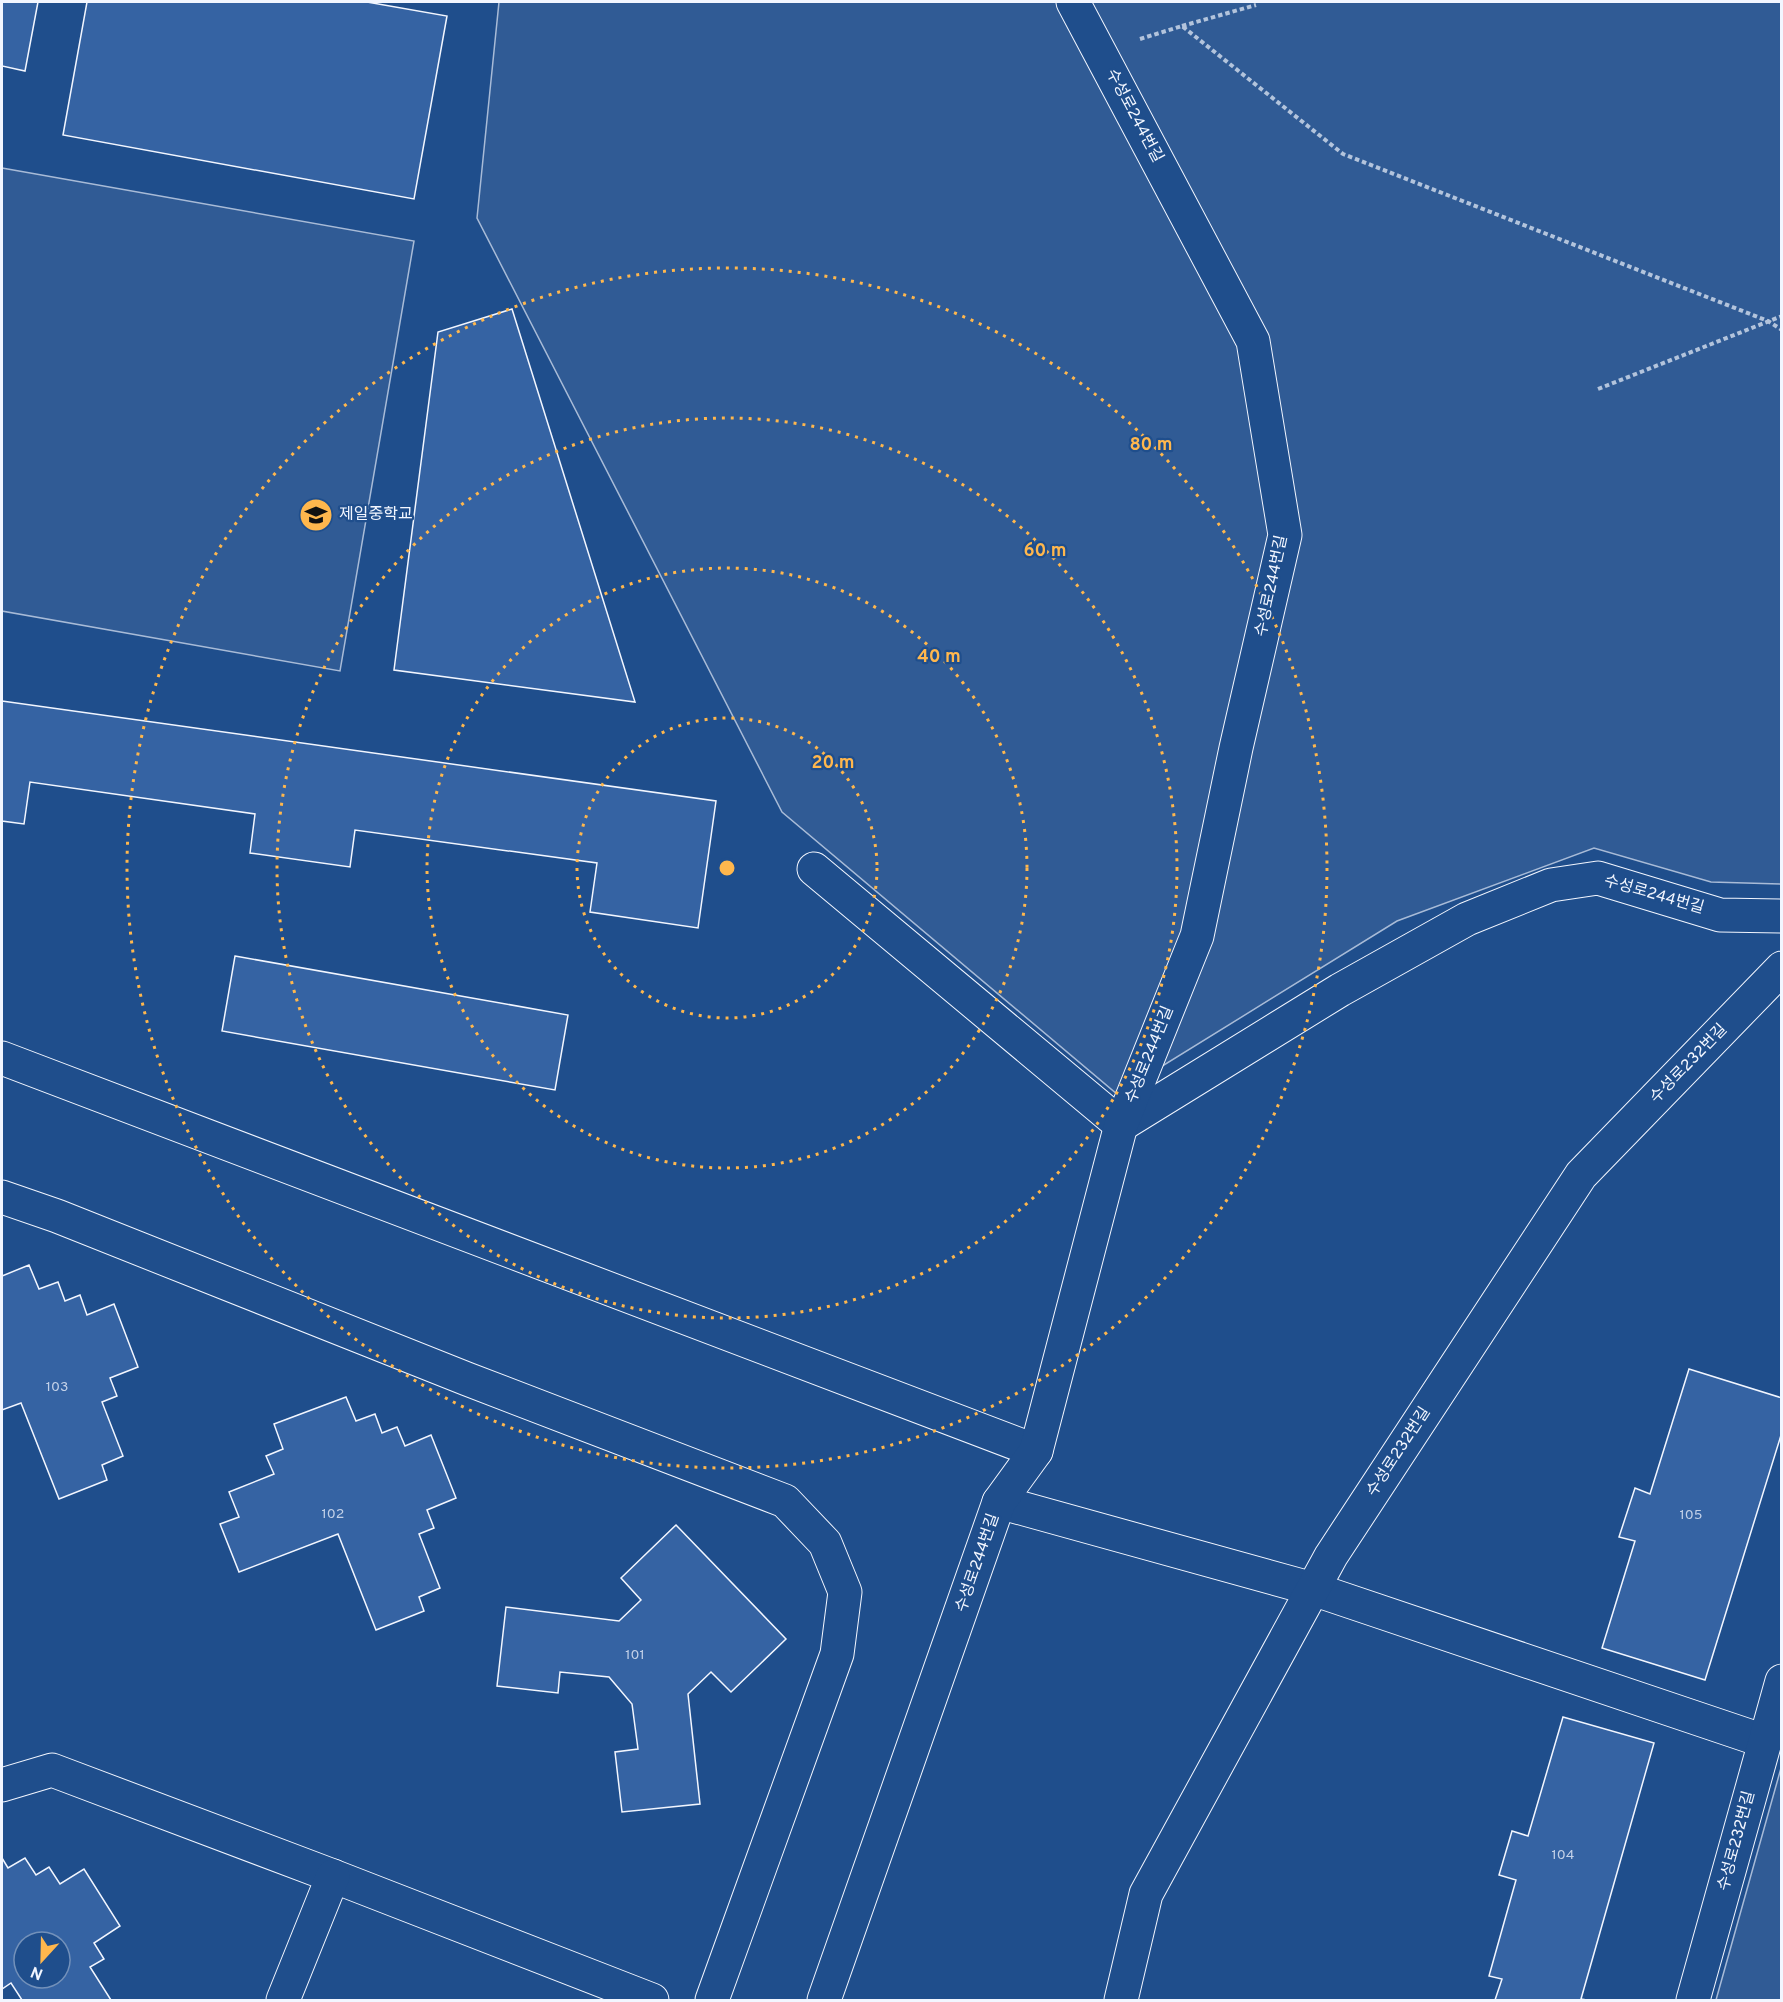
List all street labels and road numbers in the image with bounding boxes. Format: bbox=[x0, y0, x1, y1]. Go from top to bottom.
street label: 수성로244번길 bbox=[1101, 66, 1167, 166]
street label: 수성로244번길 bbox=[1251, 533, 1293, 639]
street label: 수성로244번길 bbox=[1602, 871, 1706, 919]
street label: 수성로244번길 bbox=[1121, 1003, 1179, 1107]
street label: 수성로232번길 bbox=[1646, 1020, 1732, 1108]
street label: 수성로232번길 bbox=[1363, 1404, 1435, 1500]
street label: 수성로244번길 bbox=[952, 1511, 1004, 1615]
street label: 수성로232번길 bbox=[1714, 1789, 1760, 1893]

